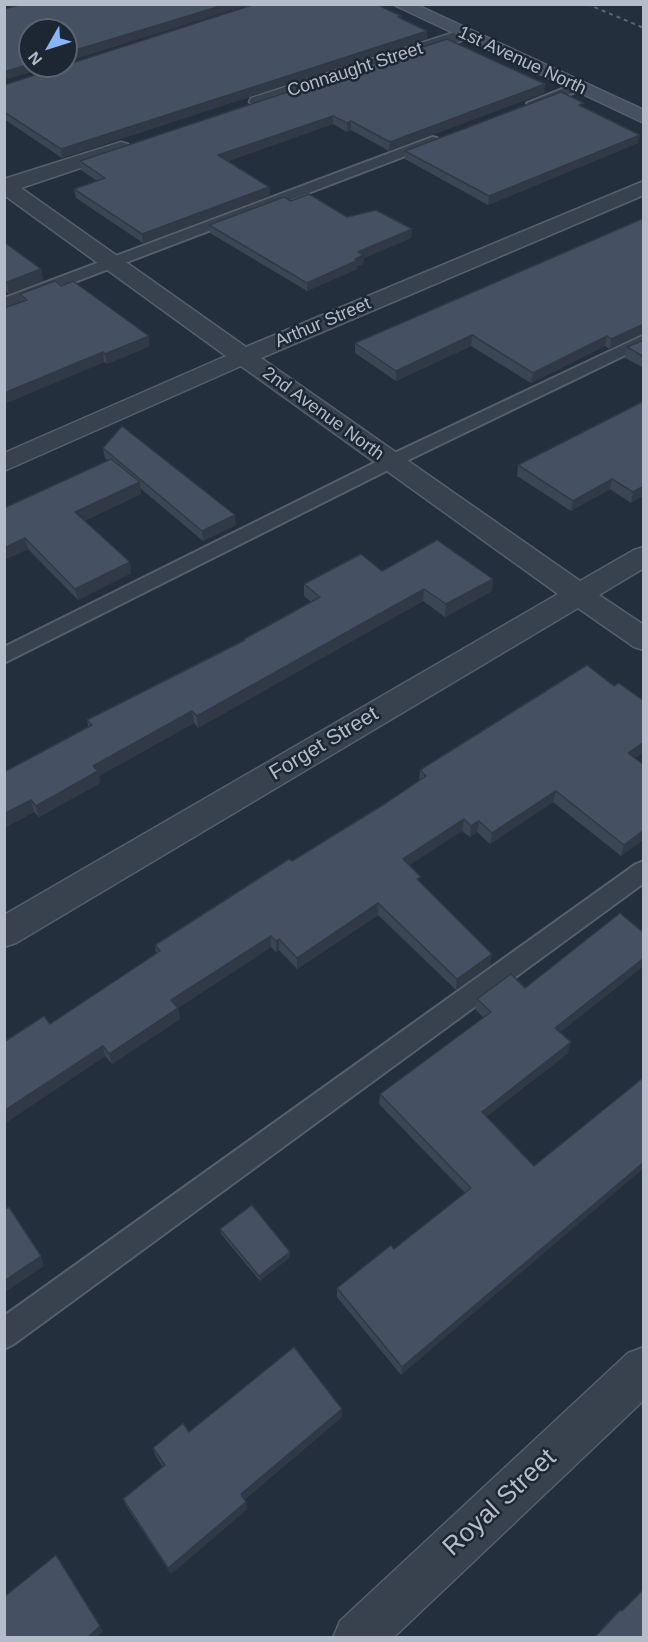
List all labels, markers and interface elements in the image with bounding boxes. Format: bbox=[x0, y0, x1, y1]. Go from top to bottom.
north arrow bbox=[18, 18, 78, 78]
street label: 1st Avenue North bbox=[455, 22, 589, 100]
street label: Connaught Street bbox=[285, 38, 425, 102]
text: N bbox=[25, 49, 45, 68]
street label: Arthur Street bbox=[272, 293, 374, 353]
street label: 2nd Avenue North bbox=[258, 363, 388, 465]
street label: Forget Street bbox=[265, 702, 383, 786]
street label: Royal Street bbox=[437, 1443, 563, 1563]

